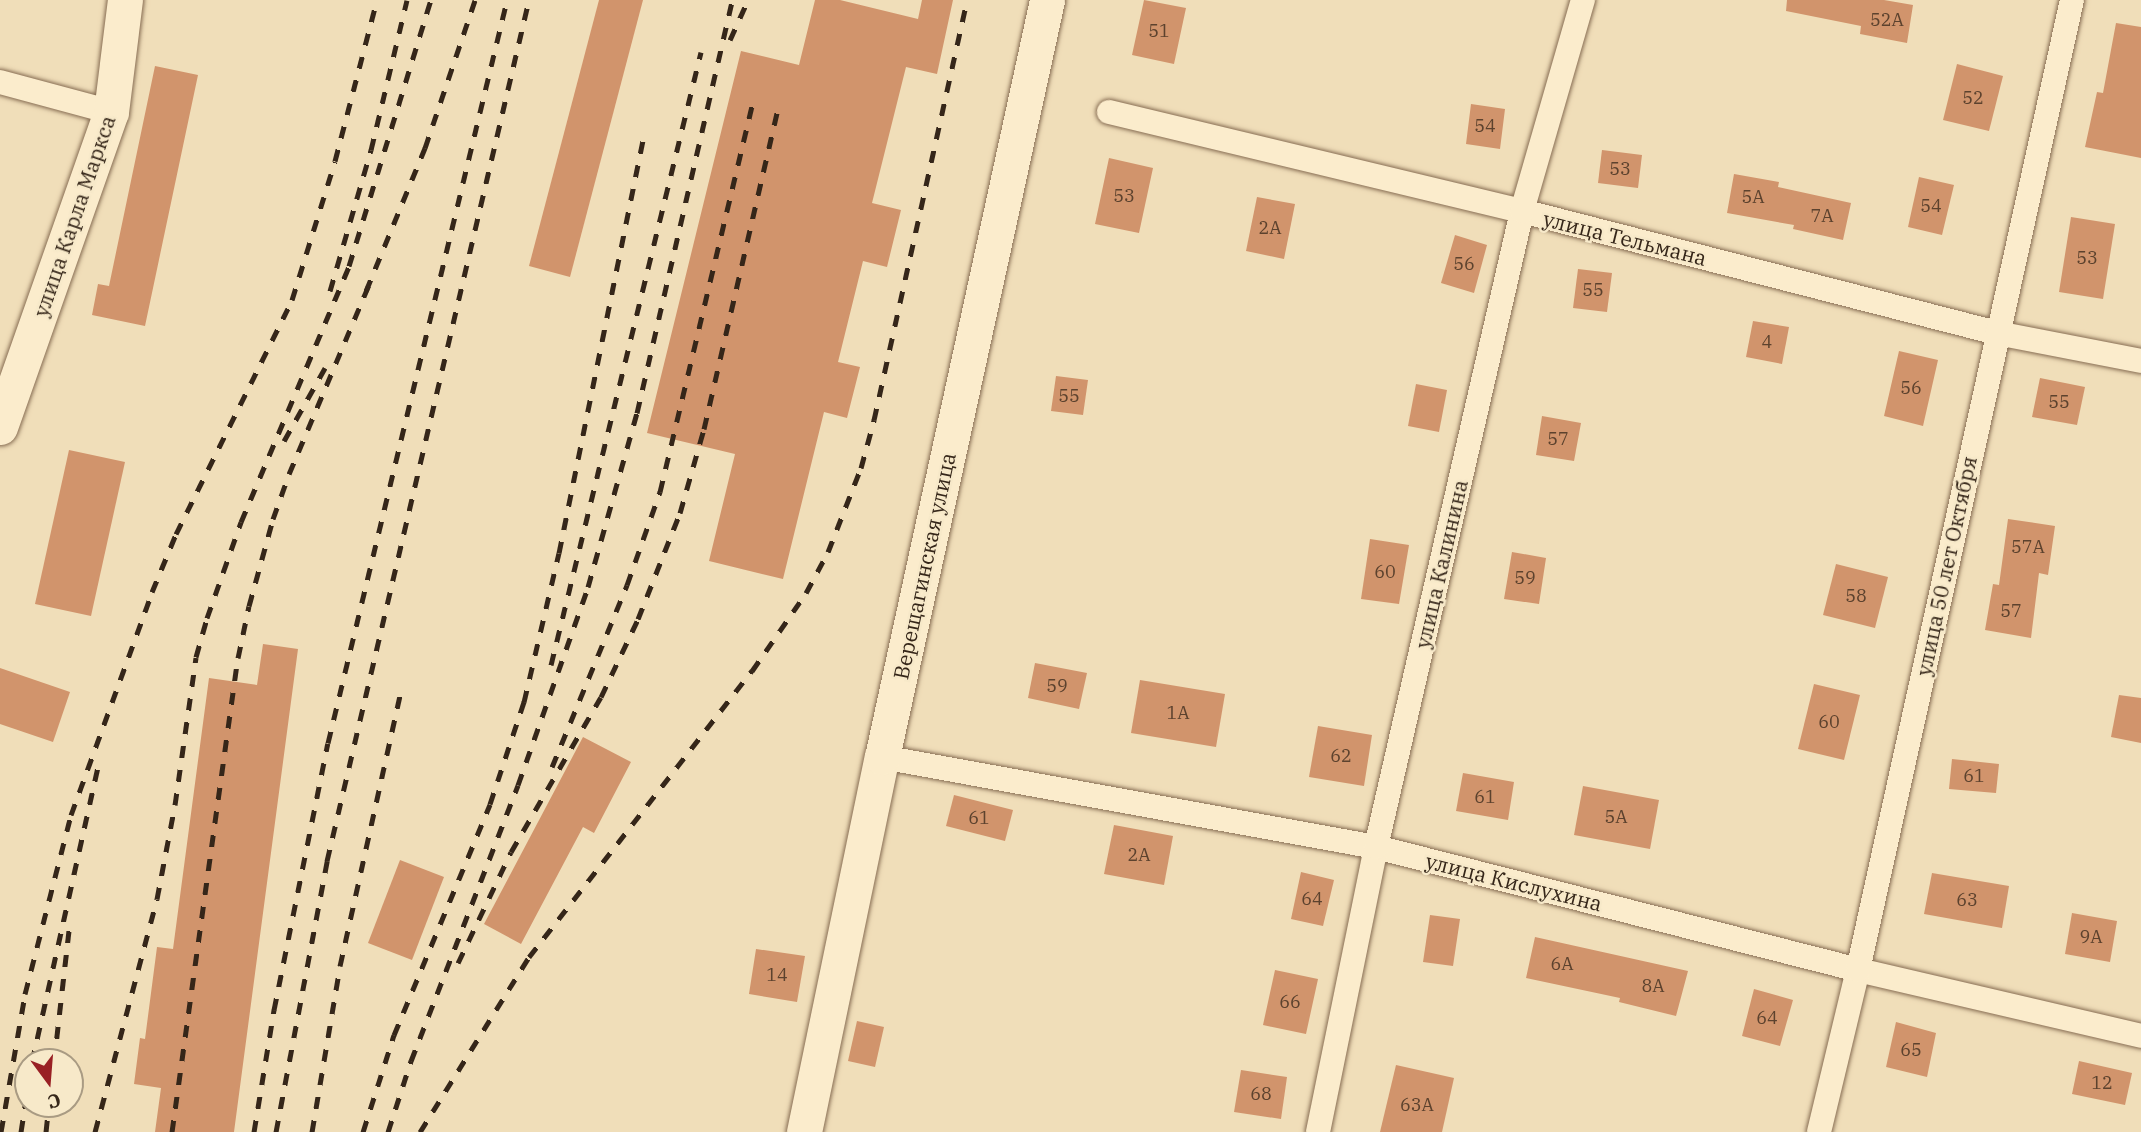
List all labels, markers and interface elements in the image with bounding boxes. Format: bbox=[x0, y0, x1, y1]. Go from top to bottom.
house number: 52А bbox=[1870, 9, 1904, 31]
house number: 51 bbox=[1148, 20, 1170, 42]
house number: 52 bbox=[1962, 87, 1984, 109]
street label: улица Карла Маркса bbox=[28, 112, 120, 320]
house number: 54 bbox=[1474, 115, 1496, 137]
house number: 53 bbox=[1609, 158, 1631, 180]
house number: 53 bbox=[1113, 185, 1135, 207]
house number: 5А bbox=[1741, 186, 1765, 208]
house number: 54 bbox=[1920, 195, 1942, 217]
street label: улица Тельмана bbox=[1541, 205, 1709, 271]
house number: 7А bbox=[1810, 205, 1834, 227]
house number: 2А bbox=[1258, 217, 1282, 239]
house number: 53 bbox=[2076, 247, 2098, 269]
house number: 56 bbox=[1453, 253, 1475, 275]
house number: 55 bbox=[1582, 279, 1604, 301]
house number: 4 bbox=[1762, 331, 1772, 353]
house number: 56 bbox=[1900, 377, 1922, 399]
house number: 55 bbox=[1058, 385, 1080, 407]
house number: 55 bbox=[2048, 391, 2070, 413]
house number: 57 bbox=[1547, 428, 1569, 450]
street label: Верещагинская улица bbox=[888, 450, 960, 682]
street label: улица 50 лет Октября bbox=[1910, 454, 1982, 678]
street label: улица Калинина bbox=[1409, 477, 1473, 651]
house number: 57А bbox=[2011, 536, 2045, 558]
house number: 60 bbox=[1374, 561, 1396, 583]
house number: 59 bbox=[1514, 567, 1536, 589]
house number: 58 bbox=[1845, 585, 1867, 607]
house number: 57 bbox=[2000, 600, 2022, 622]
house number: 59 bbox=[1046, 675, 1068, 697]
house number: 1А bbox=[1166, 702, 1190, 724]
house number: 60 bbox=[1818, 711, 1840, 733]
house number: 62 bbox=[1330, 745, 1352, 767]
house number: 61 bbox=[1963, 765, 1985, 787]
house number: 61 bbox=[1474, 786, 1496, 808]
house number: 5А bbox=[1604, 806, 1628, 828]
house number: 61 bbox=[968, 807, 990, 829]
house number: 2А bbox=[1127, 844, 1151, 866]
street label: улица Кислухина bbox=[1423, 848, 1605, 916]
house number: 64 bbox=[1301, 888, 1323, 910]
house number: 63 bbox=[1956, 889, 1978, 911]
house number: 9А bbox=[2079, 926, 2103, 948]
house number: 6А bbox=[1550, 953, 1574, 975]
house number: 14 bbox=[766, 964, 788, 986]
house number: 8А bbox=[1641, 975, 1665, 997]
house number: 66 bbox=[1279, 991, 1301, 1013]
house number: 64 bbox=[1756, 1007, 1778, 1029]
house number: 65 bbox=[1900, 1039, 1922, 1061]
north arrow bbox=[14, 1048, 84, 1118]
house number: 12 bbox=[2091, 1072, 2113, 1094]
house number: 68 bbox=[1250, 1083, 1272, 1105]
text: С bbox=[45, 1088, 64, 1115]
house number: 63А bbox=[1400, 1094, 1434, 1116]

